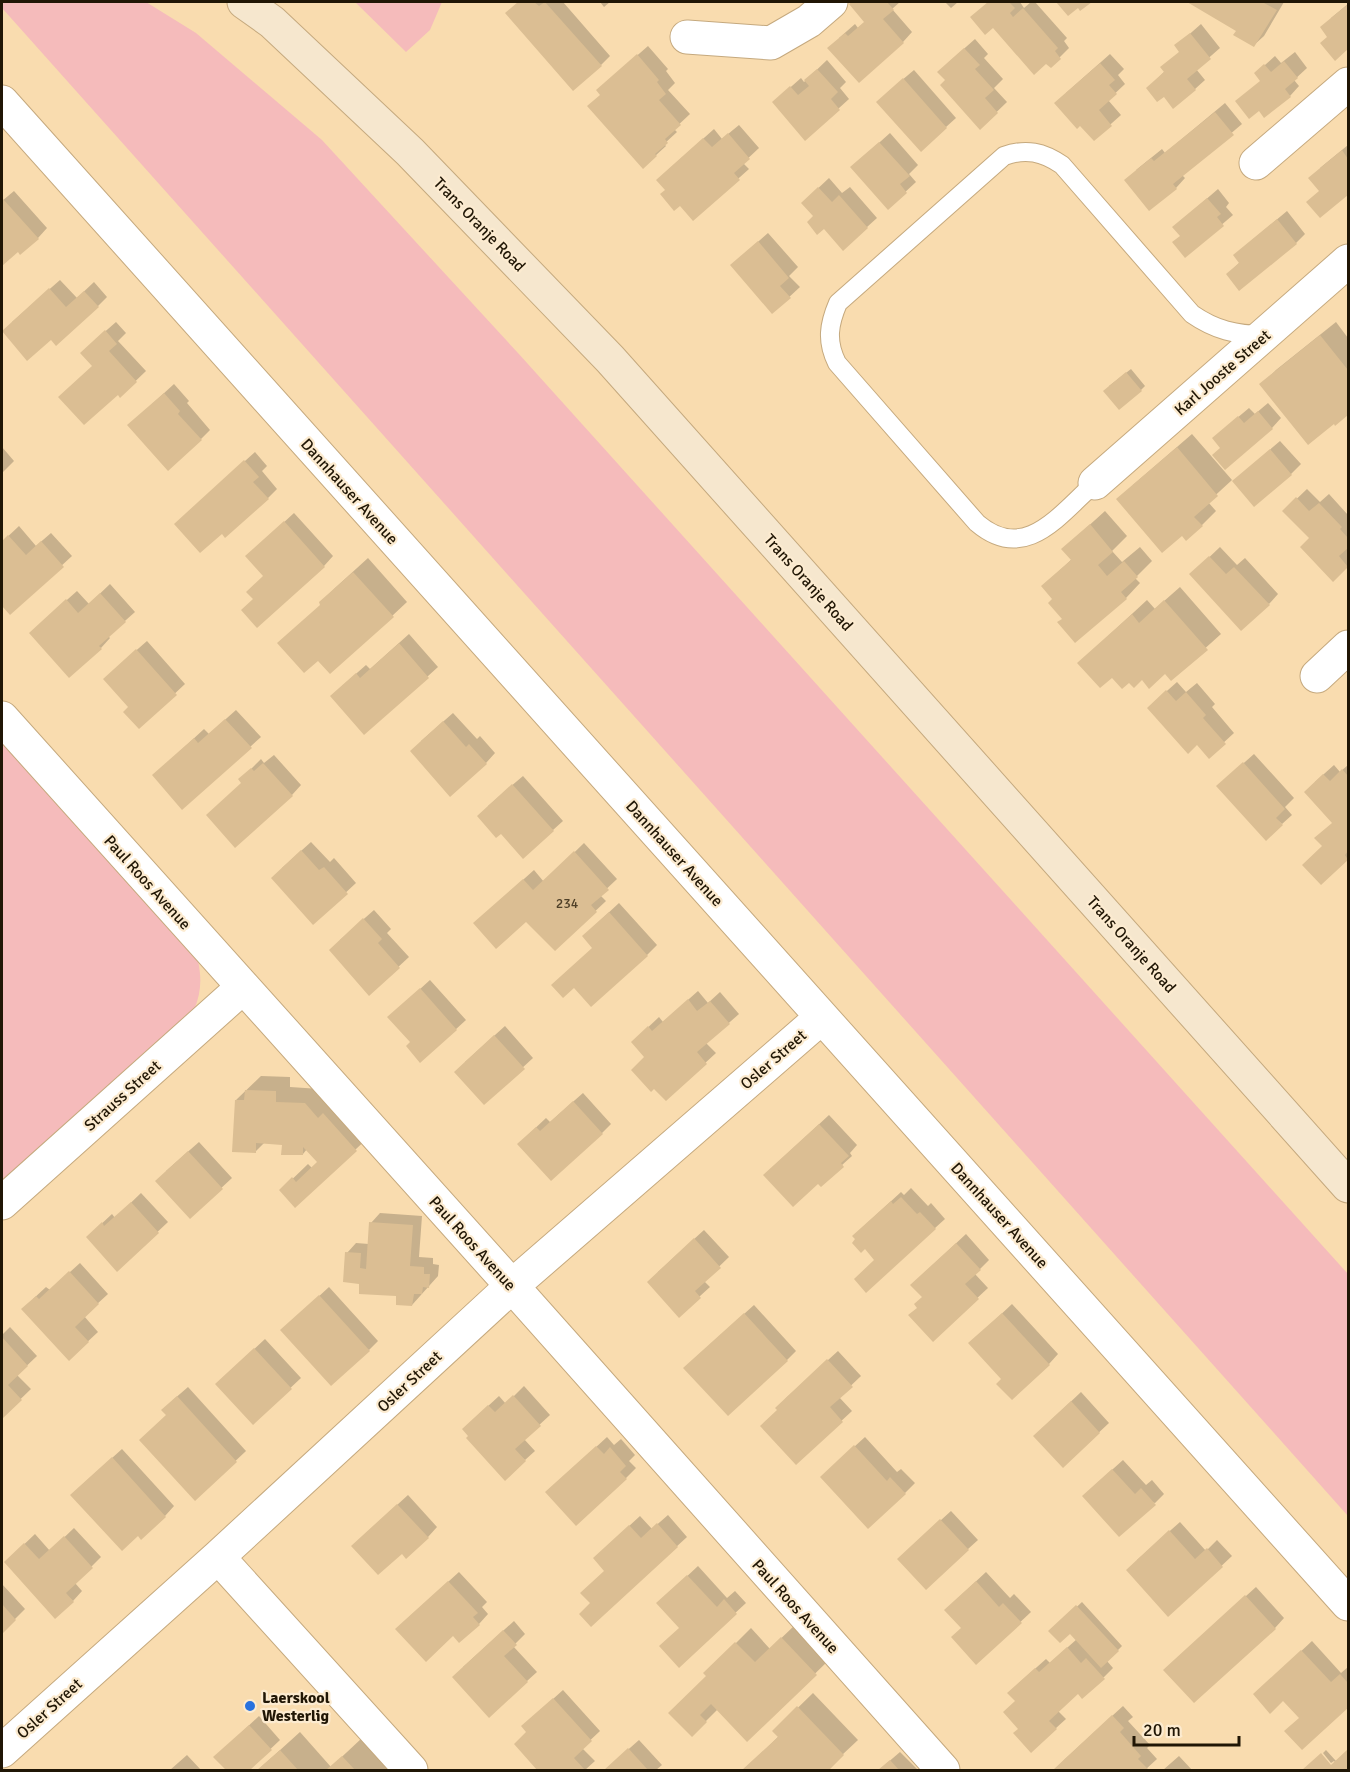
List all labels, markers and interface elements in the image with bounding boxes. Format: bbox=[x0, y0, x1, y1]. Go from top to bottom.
street label: Trans Oranje Road bbox=[429, 173, 529, 276]
street label: Karl Jooste Street bbox=[1170, 325, 1275, 420]
street label: Dannhauser Avenue bbox=[296, 435, 402, 549]
street label: Trans Oranje Road bbox=[759, 530, 857, 635]
street label: Dannhauser Avenue bbox=[621, 797, 727, 911]
street label: Paul Roos Avenue bbox=[100, 831, 195, 934]
street label: Trans Oranje Road bbox=[1082, 892, 1180, 997]
house number: 234 bbox=[556, 895, 579, 912]
street label: Osler Street bbox=[736, 1025, 811, 1094]
street label: Strauss Street bbox=[80, 1056, 165, 1135]
street label: Dannhauser Avenue bbox=[946, 1159, 1052, 1273]
street label: Paul Roos Avenue bbox=[425, 1192, 520, 1295]
street label: Osler Street bbox=[373, 1346, 446, 1417]
street label: Paul Roos Avenue bbox=[748, 1555, 843, 1658]
street label: Osler Street bbox=[13, 1674, 87, 1743]
place label: Laerskool Westerlig bbox=[262, 1688, 330, 1726]
marker: Laerskool Westerlig bbox=[243, 1699, 257, 1713]
scale bar bbox=[1134, 1709, 1239, 1747]
text: 20 m bbox=[1143, 1719, 1181, 1741]

